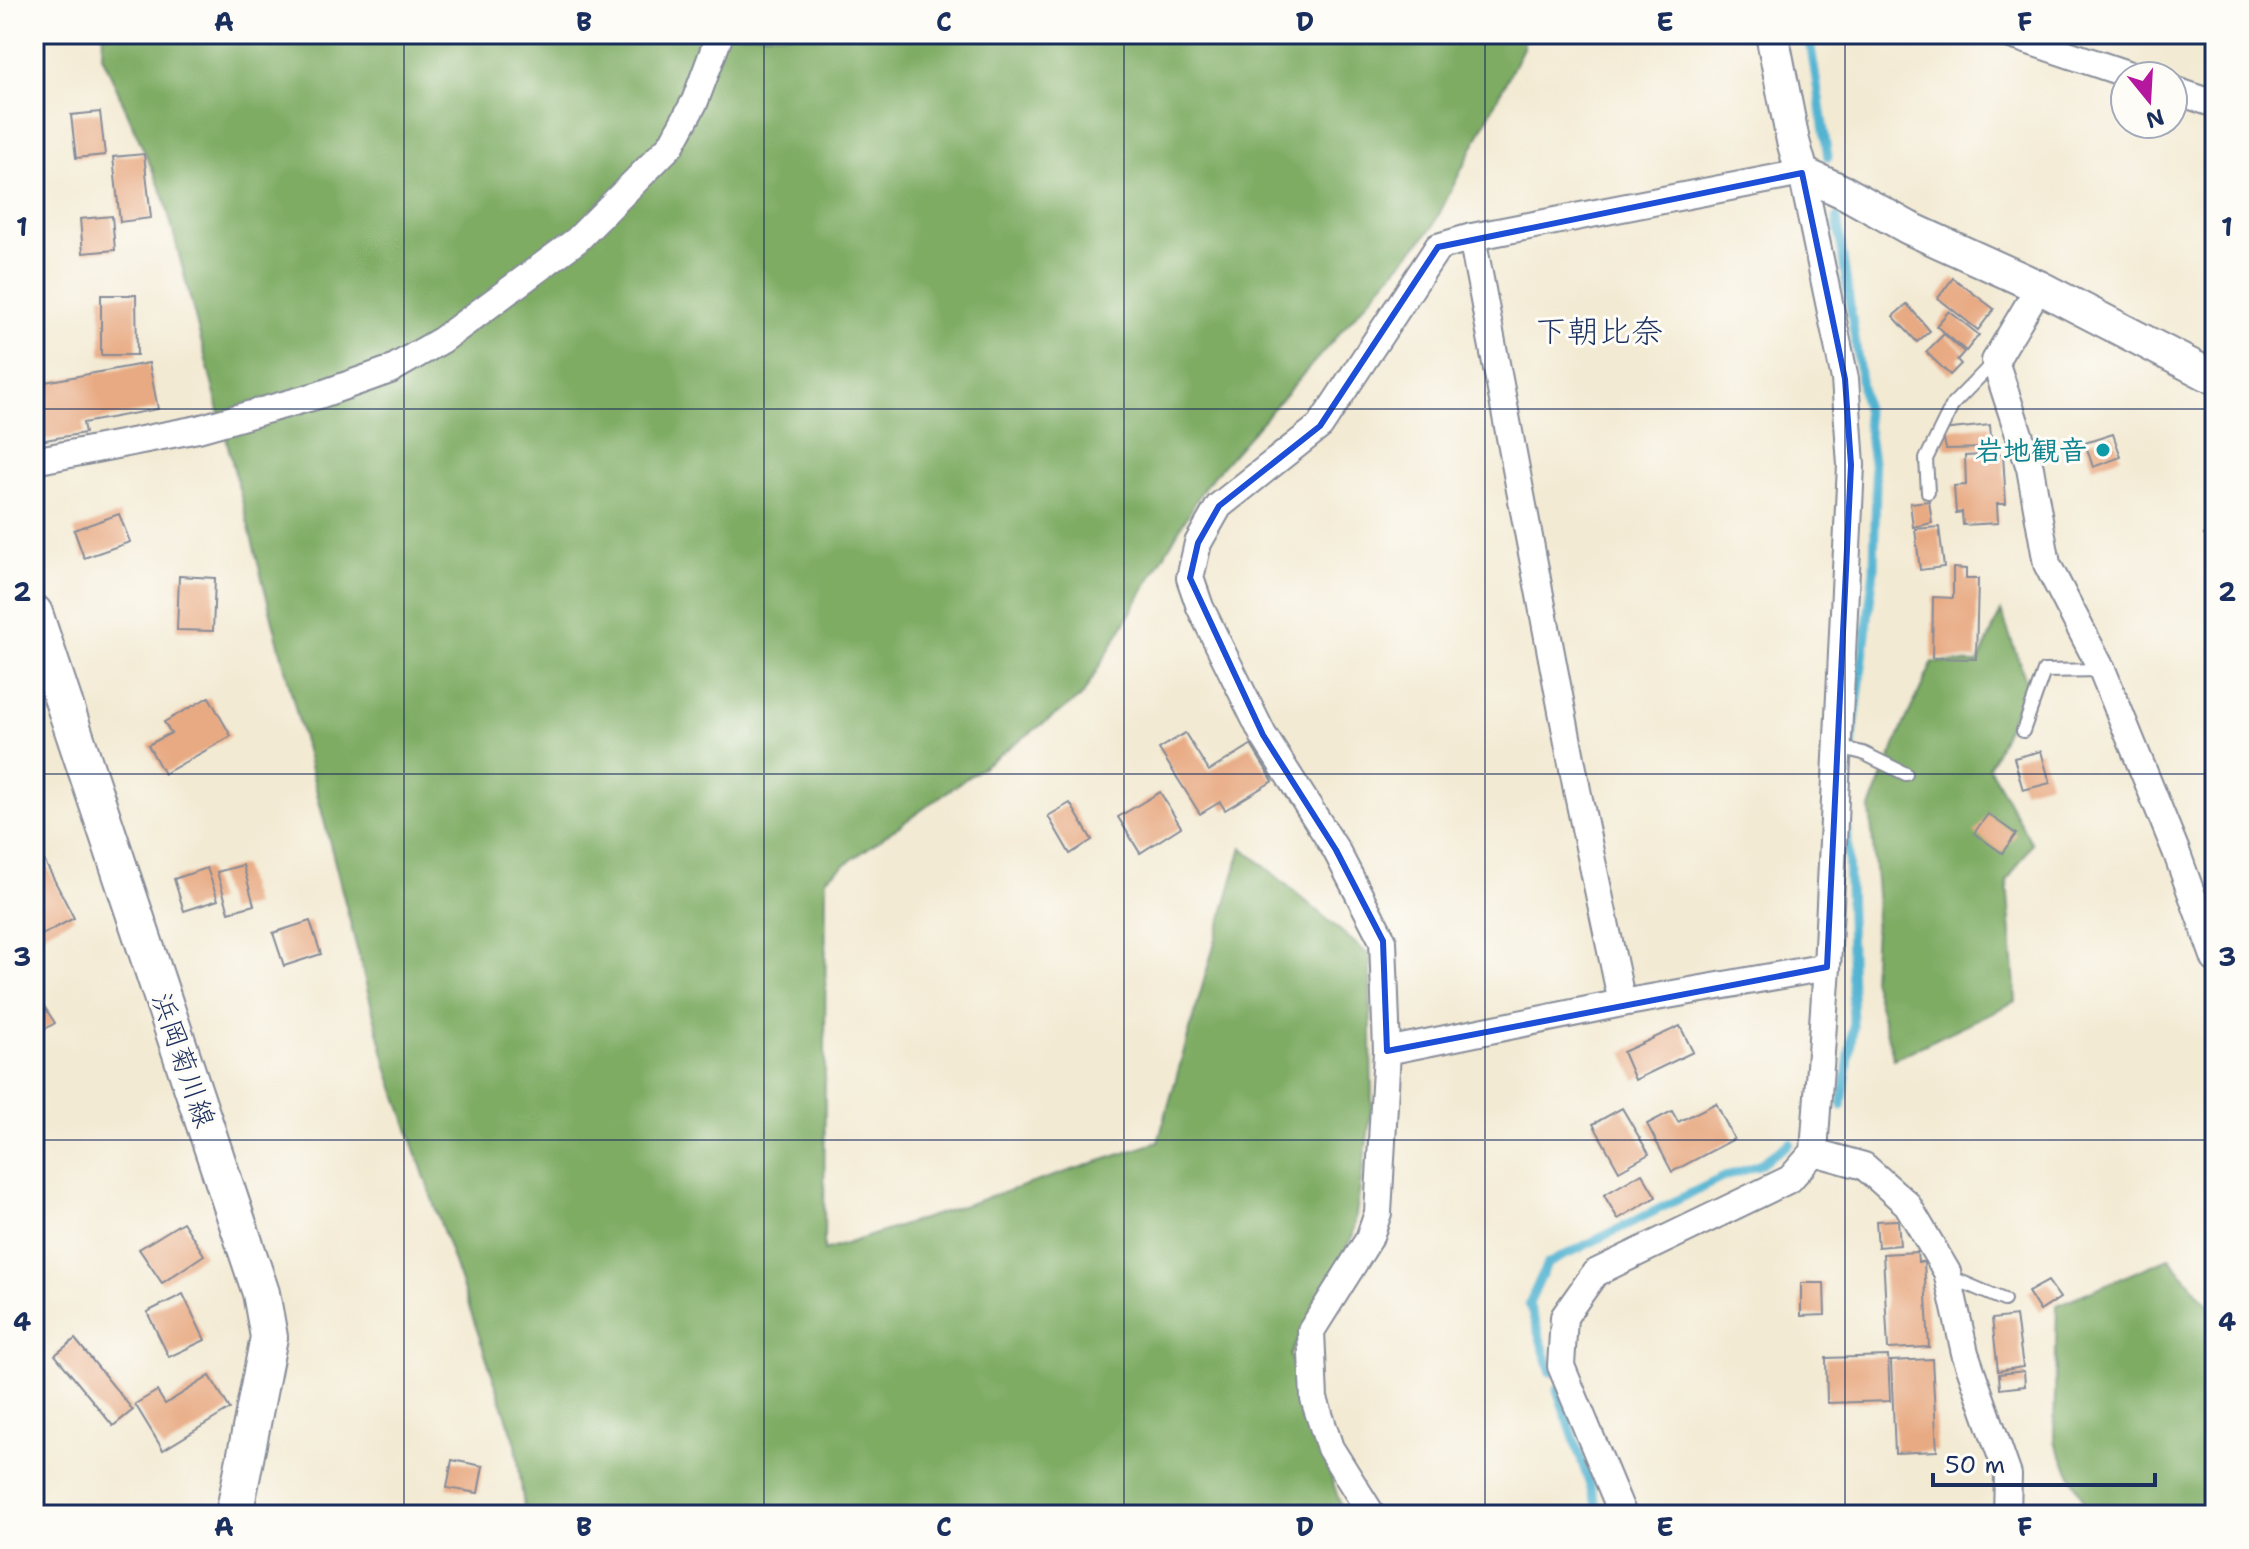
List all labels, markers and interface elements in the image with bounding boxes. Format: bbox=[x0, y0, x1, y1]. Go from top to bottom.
text: A bbox=[214, 4, 234, 39]
text: B bbox=[576, 4, 592, 39]
text: C bbox=[936, 4, 952, 39]
text: D bbox=[1296, 4, 1314, 39]
text: E bbox=[1656, 4, 1674, 39]
text: F bbox=[2017, 4, 2033, 39]
north arrow bbox=[2109, 60, 2189, 140]
text: N bbox=[2142, 102, 2168, 135]
text: 1 bbox=[16, 209, 28, 244]
text: 1 bbox=[2221, 209, 2233, 244]
district label: 下朝比奈 bbox=[1535, 309, 1663, 352]
place label: 岩地観音 bbox=[1975, 431, 2087, 469]
marker: 岩地観音 bbox=[2094, 441, 2112, 459]
text: 2 bbox=[13, 574, 31, 609]
text: 2 bbox=[2218, 574, 2236, 609]
text: 3 bbox=[13, 939, 31, 974]
text: 3 bbox=[2218, 939, 2236, 974]
street label: 浜岡菊川線 bbox=[143, 988, 225, 1132]
text: 4 bbox=[13, 1304, 31, 1339]
text: 4 bbox=[2218, 1304, 2236, 1339]
scale bar bbox=[1933, 1437, 2155, 1487]
text: 50 m bbox=[1945, 1449, 2005, 1481]
text: A bbox=[214, 1509, 234, 1544]
text: B bbox=[576, 1509, 592, 1544]
text: C bbox=[936, 1509, 952, 1544]
text: D bbox=[1296, 1509, 1314, 1544]
text: E bbox=[1656, 1509, 1674, 1544]
text: F bbox=[2017, 1509, 2033, 1544]

